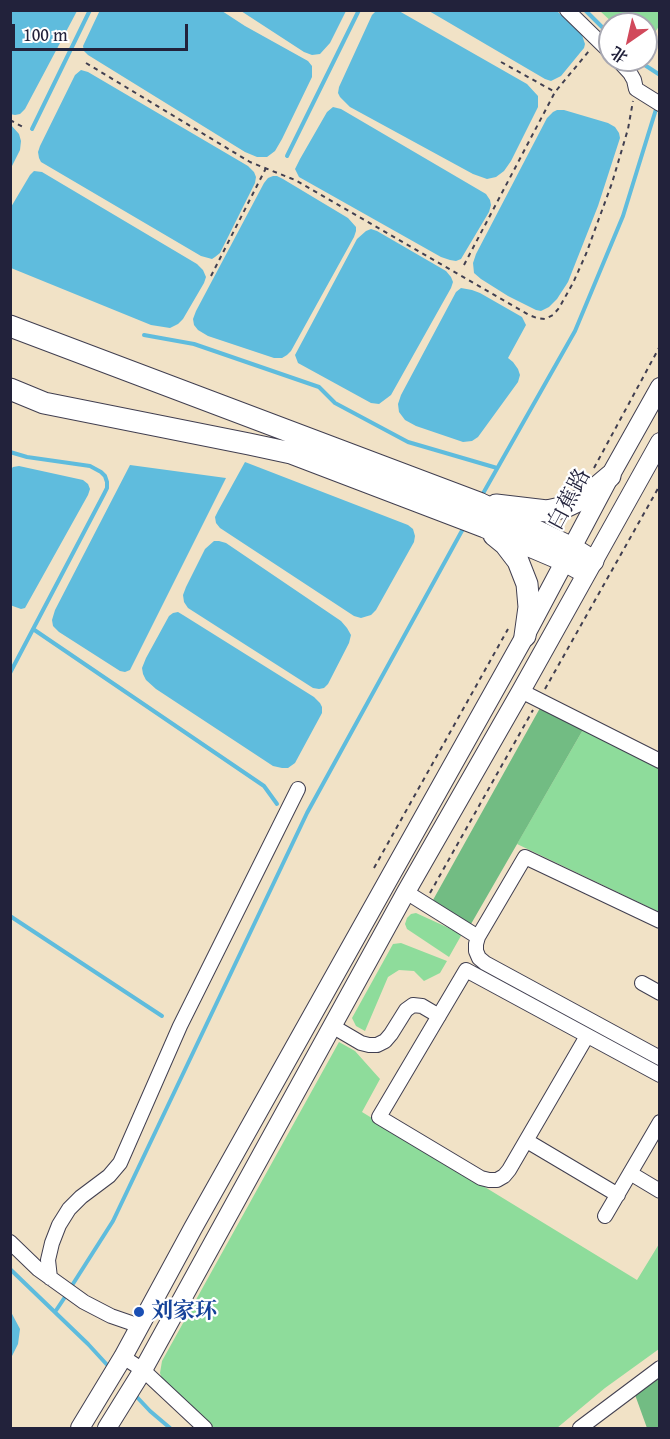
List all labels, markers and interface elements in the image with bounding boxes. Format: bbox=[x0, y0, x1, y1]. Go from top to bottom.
scale bar bbox=[15, 12, 190, 50]
north arrow bbox=[598, 12, 658, 72]
text: 100 m bbox=[23, 21, 68, 48]
text: 北 bbox=[606, 41, 632, 70]
street label: 白蕉路 bbox=[543, 465, 597, 535]
place label: 刘家环 bbox=[151, 1299, 217, 1325]
marker: 刘家环 bbox=[132, 1305, 146, 1319]

